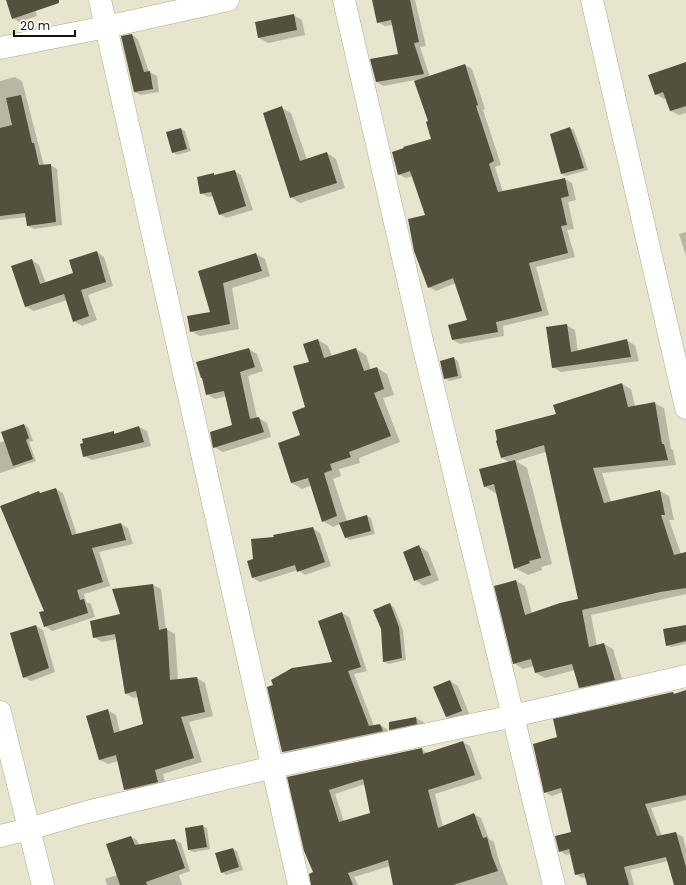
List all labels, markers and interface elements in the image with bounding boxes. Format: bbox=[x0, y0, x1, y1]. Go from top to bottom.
scale bar bbox=[14, 12, 75, 38]
text: 20 m bbox=[20, 17, 50, 34]

